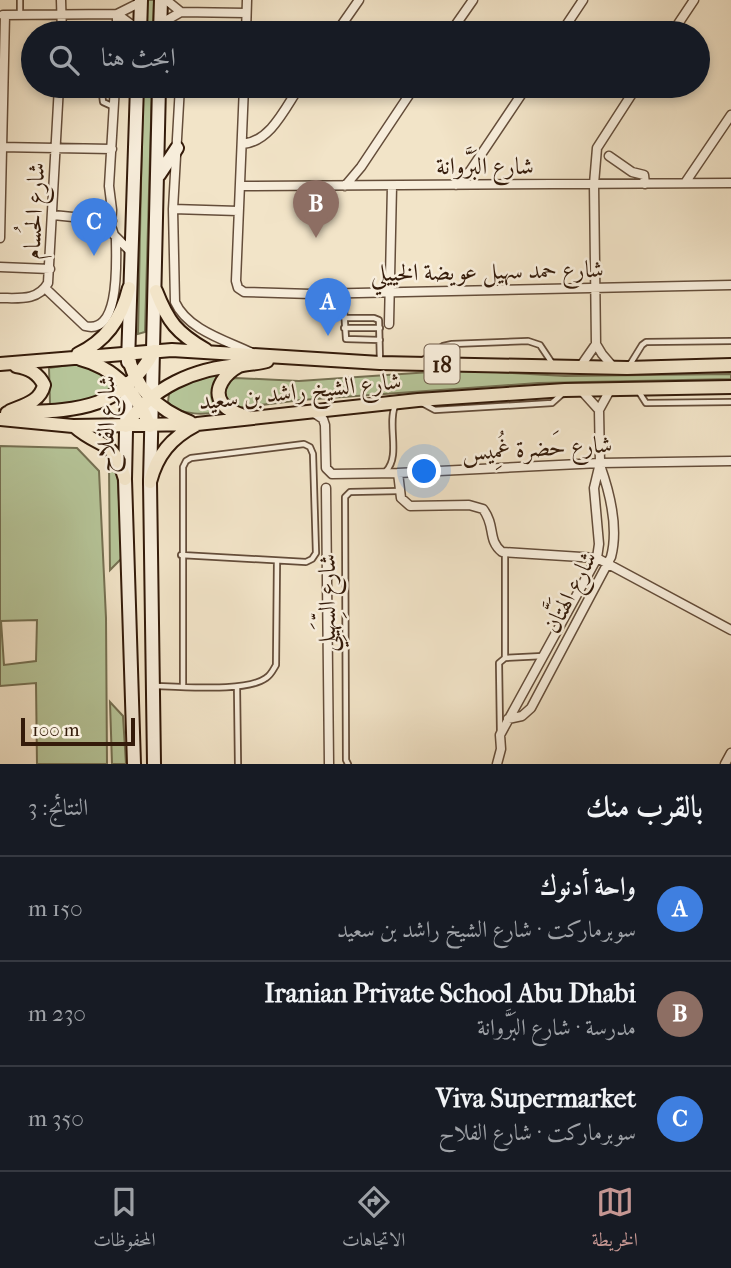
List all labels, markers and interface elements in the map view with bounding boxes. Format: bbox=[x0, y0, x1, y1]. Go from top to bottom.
search box bbox=[21, 21, 710, 98]
icon: search bbox=[45, 41, 83, 79]
text: ابحث هنا bbox=[101, 42, 176, 73]
street label: شارع البَرَّوانة bbox=[436, 146, 534, 186]
street label: شارع الحُسام bbox=[11, 161, 58, 261]
pin: B bbox=[293, 180, 339, 238]
pin: C bbox=[71, 198, 117, 256]
street label: شارع حمد سهيل عويضة الخييلي bbox=[370, 255, 604, 296]
pin: A bbox=[305, 278, 351, 336]
road number: 18 bbox=[424, 344, 460, 384]
street label: شارع الشيخ راشد بن سعيد bbox=[197, 366, 403, 423]
street label: شارع الفلاح bbox=[91, 375, 128, 473]
street label: شارع حَضرة غُمِيس bbox=[461, 424, 613, 472]
your location bbox=[407, 454, 441, 488]
street label: شارع الهَتَّان bbox=[532, 543, 608, 640]
street label: شارع السِّهَيلِي bbox=[310, 554, 350, 652]
scale bar bbox=[21, 715, 135, 747]
text: 100 m bbox=[32, 719, 80, 741]
text: بالقرب منك bbox=[586, 790, 703, 825]
text: النتائج: 3 bbox=[28, 794, 88, 821]
text: واحة أدنوك bbox=[540, 871, 636, 902]
text: 150 m bbox=[28, 895, 83, 922]
text: A bbox=[673, 895, 687, 922]
text: سوبرماركت · شارع الشيخ راشد بن سعيد bbox=[337, 916, 636, 943]
text: Iranian Private School Abu Dhabi bbox=[264, 978, 636, 1009]
text: 230 m bbox=[28, 1000, 86, 1027]
text: B bbox=[673, 1000, 687, 1027]
text: مدرسة · شارع البَرَّوانة bbox=[477, 1014, 636, 1041]
text: Viva Supermarket bbox=[436, 1083, 636, 1114]
text: 350 m bbox=[28, 1105, 84, 1132]
text: C bbox=[672, 1105, 688, 1132]
text: سوبرماركت · شارع الفلاح bbox=[438, 1119, 636, 1146]
tab: المحفوظات bbox=[93, 1183, 156, 1258]
tab: الاتجاهات bbox=[342, 1183, 405, 1258]
tab: الخريطة bbox=[592, 1183, 638, 1258]

